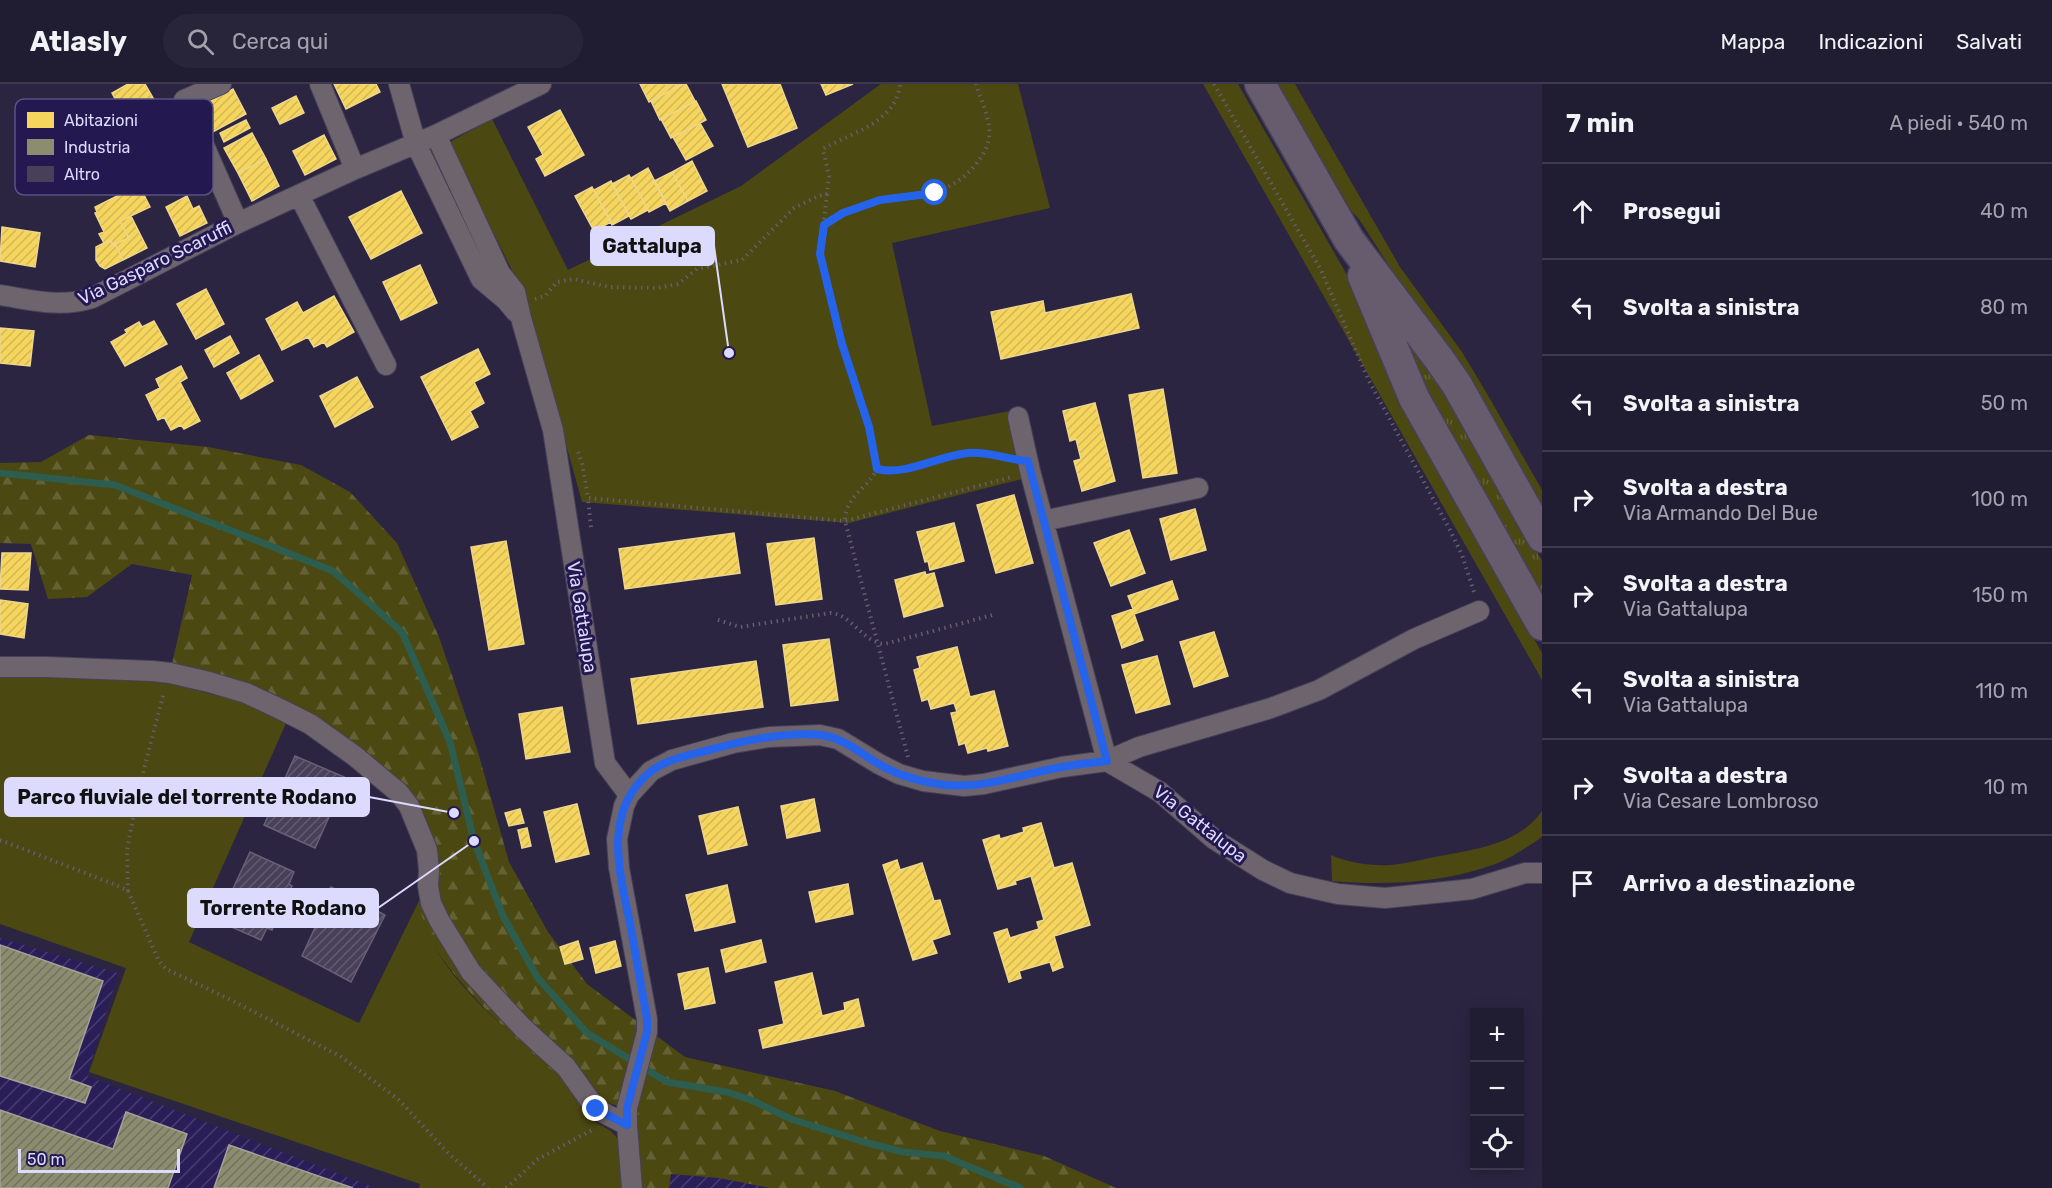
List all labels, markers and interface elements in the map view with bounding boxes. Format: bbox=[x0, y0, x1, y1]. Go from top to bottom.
search box bbox=[163, 14, 583, 68]
text: Atlasly bbox=[30, 25, 127, 58]
icon: search bbox=[184, 25, 217, 58]
text: Cerca qui bbox=[232, 28, 328, 55]
text: Mappa bbox=[1720, 29, 1785, 54]
text: Indicazioni bbox=[1818, 29, 1923, 54]
text: Salvati bbox=[1956, 29, 2022, 54]
legend bbox=[15, 99, 213, 195]
text: 7 min bbox=[1566, 108, 1634, 139]
text: Abitazioni bbox=[64, 111, 138, 130]
text: A piedi · 540 m bbox=[1889, 111, 2028, 135]
text: Industria bbox=[64, 138, 130, 157]
text: Altro bbox=[64, 165, 100, 184]
route start bbox=[921, 179, 947, 205]
icon: ahead bbox=[1566, 195, 1599, 228]
text: Prosegui bbox=[1623, 198, 1721, 225]
text: 40 m bbox=[1980, 199, 2028, 223]
street label: Via Gasparo Scaruffi bbox=[75, 216, 235, 310]
callout: Gattalupa bbox=[591, 227, 714, 265]
text: Gattalupa bbox=[602, 234, 702, 258]
icon: left bbox=[1566, 291, 1599, 324]
text: Svolta a sinistra bbox=[1623, 294, 1800, 321]
text: 80 m bbox=[1980, 295, 2028, 319]
icon: left bbox=[1566, 387, 1599, 420]
text: Svolta a sinistra bbox=[1623, 390, 1800, 417]
text: 50 m bbox=[1981, 391, 2028, 415]
text: Svolta a destra bbox=[1623, 474, 1788, 501]
icon: right bbox=[1566, 483, 1599, 516]
text: 100 m bbox=[1971, 487, 2028, 511]
text: Via Armando Del Bue bbox=[1623, 501, 1818, 525]
street label: Via Gattalupa bbox=[562, 560, 602, 674]
text: Svolta a destra bbox=[1623, 570, 1788, 597]
icon: right bbox=[1566, 579, 1599, 612]
text: 150 m bbox=[1972, 583, 2028, 607]
text: Via Gattalupa bbox=[1623, 597, 1748, 621]
text: Svolta a sinistra bbox=[1623, 666, 1800, 693]
icon: left bbox=[1566, 675, 1599, 708]
text: 110 m bbox=[1976, 679, 2028, 703]
text: Via Gattalupa bbox=[1623, 693, 1748, 717]
text: Svolta a destra bbox=[1623, 762, 1788, 789]
icon: right bbox=[1566, 771, 1599, 804]
text: 10 m bbox=[1984, 775, 2028, 799]
callout: Parco fluviale del torrente Rodano bbox=[5, 778, 369, 816]
street label: Via Gattalupa bbox=[1149, 781, 1251, 867]
text: Parco fluviale del torrente Rodano bbox=[17, 785, 357, 809]
text: Via Cesare Lombroso bbox=[1623, 789, 1819, 813]
icon: arrive bbox=[1566, 867, 1599, 900]
text: Arrivo a destinazione bbox=[1623, 870, 1855, 897]
callout: Torrente Rodano bbox=[188, 889, 378, 927]
text: Torrente Rodano bbox=[200, 896, 366, 920]
map controls bbox=[1470, 1008, 1524, 1170]
button: + bbox=[1470, 1008, 1524, 1062]
button: − bbox=[1470, 1062, 1524, 1116]
route end bbox=[582, 1095, 608, 1121]
button: locate bbox=[1470, 1116, 1524, 1170]
scale bar bbox=[18, 1146, 180, 1174]
text: 50 m bbox=[27, 1150, 65, 1169]

